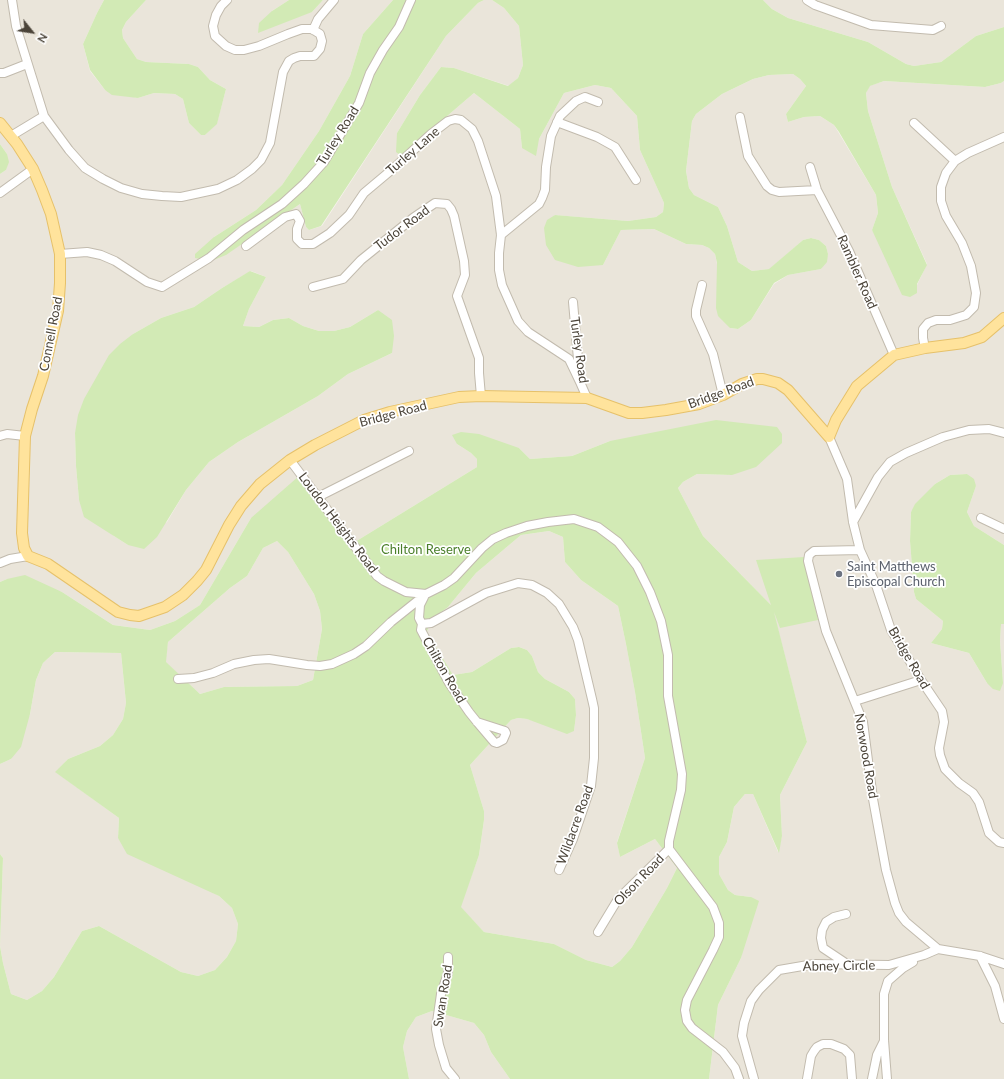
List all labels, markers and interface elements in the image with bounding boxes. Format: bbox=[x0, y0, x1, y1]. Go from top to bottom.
north arrow bbox=[12, 12, 52, 52]
text: N bbox=[35, 31, 51, 45]
street label: Turley Road bbox=[314, 103, 362, 169]
street label: Turley Lane bbox=[383, 124, 443, 178]
street label: Tudor Road bbox=[371, 202, 433, 254]
street label: Rambler Road bbox=[834, 233, 880, 311]
street label: Connell Road bbox=[36, 295, 66, 373]
street label: Turley Road bbox=[567, 316, 591, 384]
street label: Bridge Road bbox=[686, 374, 756, 412]
street label: Bridge Road bbox=[358, 398, 428, 430]
street label: Loudon Heights Road bbox=[295, 470, 381, 576]
park label: Chilton Reserve bbox=[381, 542, 471, 558]
place label: Saint Matthews Episcopal Church bbox=[847, 559, 945, 590]
marker: Saint Matthews Episcopal Church bbox=[834, 569, 844, 579]
street label: Bridge Road bbox=[885, 624, 933, 692]
street label: Chilton Road bbox=[419, 634, 469, 706]
street label: Norwood Road bbox=[851, 712, 881, 800]
street label: Wildacre Road bbox=[553, 783, 597, 867]
street label: Olson Road bbox=[611, 851, 667, 909]
street label: Abney Circle bbox=[803, 958, 875, 974]
street label: Swan Road bbox=[430, 964, 456, 1028]

